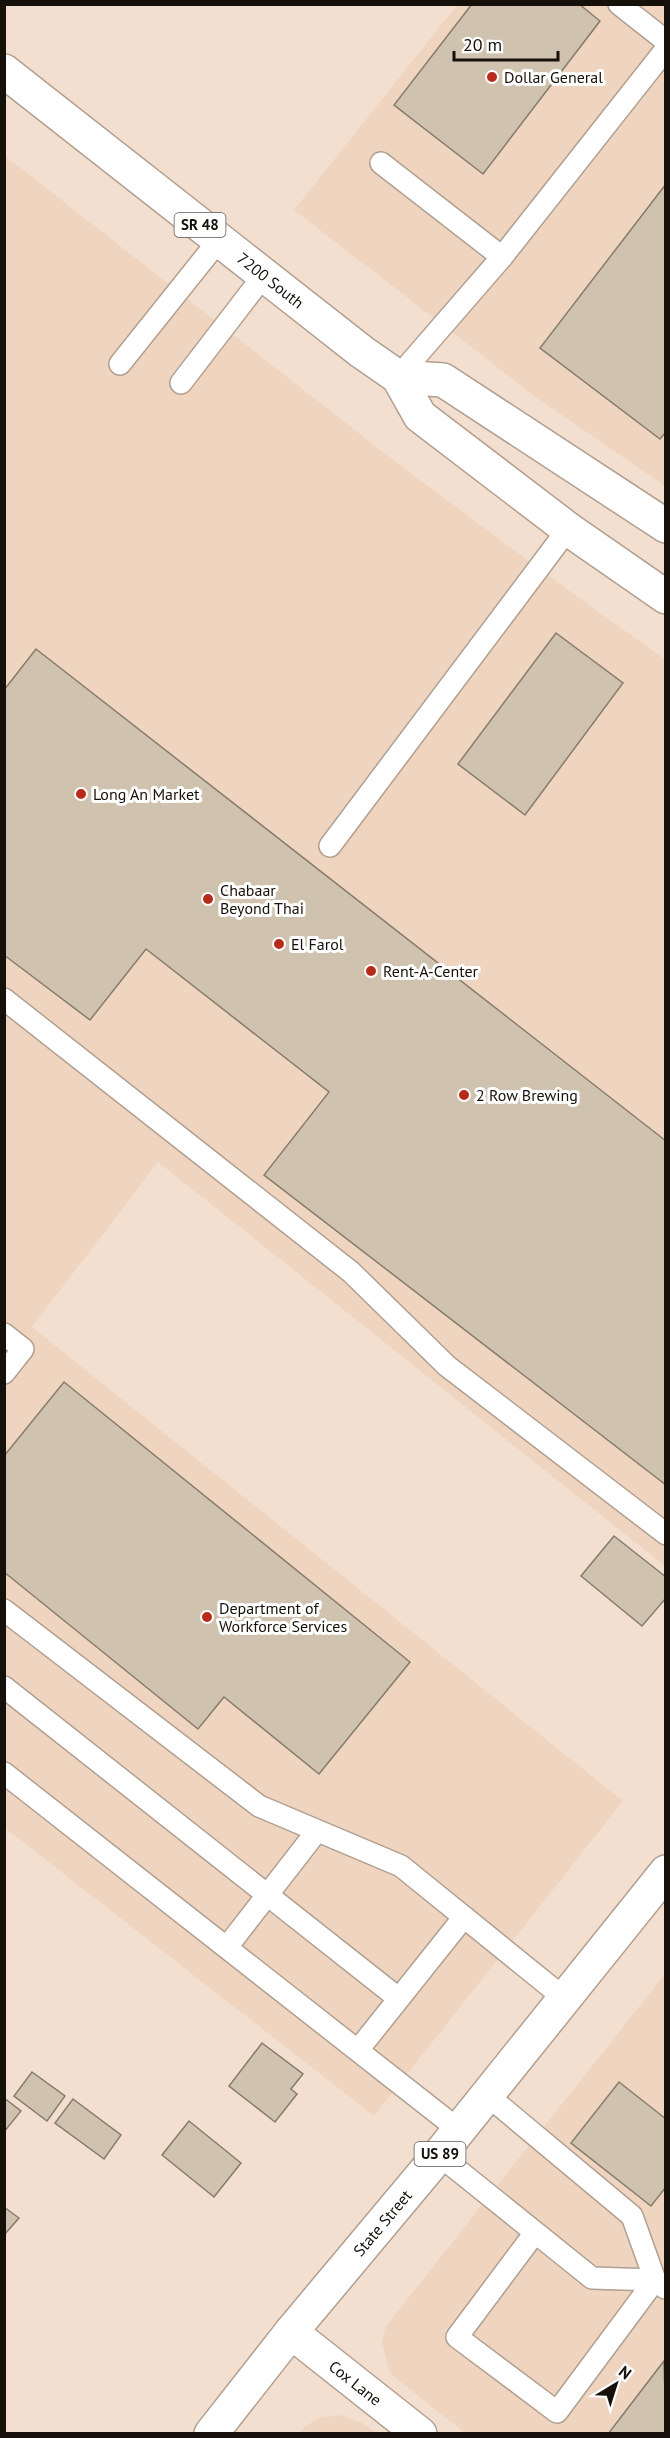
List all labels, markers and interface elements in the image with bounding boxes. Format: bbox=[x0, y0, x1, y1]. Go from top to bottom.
scale bar bbox=[454, 24, 558, 62]
text: 20 m bbox=[463, 33, 502, 56]
place label: Dollar General bbox=[504, 67, 603, 87]
marker: Dollar General bbox=[485, 70, 499, 84]
road number: SR 48 bbox=[174, 213, 226, 237]
street label: 7200 South bbox=[233, 248, 308, 313]
place label: Long An Market bbox=[93, 784, 200, 804]
marker: Long An Market bbox=[74, 787, 88, 801]
place label: Chabaar Beyond Thai bbox=[220, 880, 304, 918]
marker: Chabaar Beyond Thai bbox=[201, 892, 215, 906]
place label: El Farol bbox=[291, 934, 344, 954]
marker: El Farol bbox=[272, 937, 286, 951]
place label: Rent-A-Center bbox=[383, 961, 479, 981]
marker: Rent-A-Center bbox=[364, 964, 378, 978]
place label: 2 Row Brewing bbox=[476, 1085, 578, 1105]
marker: 2 Row Brewing bbox=[457, 1088, 471, 1102]
place label: Department of Workforce Services bbox=[219, 1598, 347, 1636]
marker: Department of Workforce Services bbox=[200, 1610, 214, 1624]
road number: US 89 bbox=[414, 2142, 466, 2166]
street label: State Street bbox=[349, 2185, 416, 2260]
north arrow bbox=[586, 2354, 646, 2414]
street label: Cox Lane bbox=[325, 2356, 386, 2410]
text: N bbox=[615, 2361, 636, 2383]

